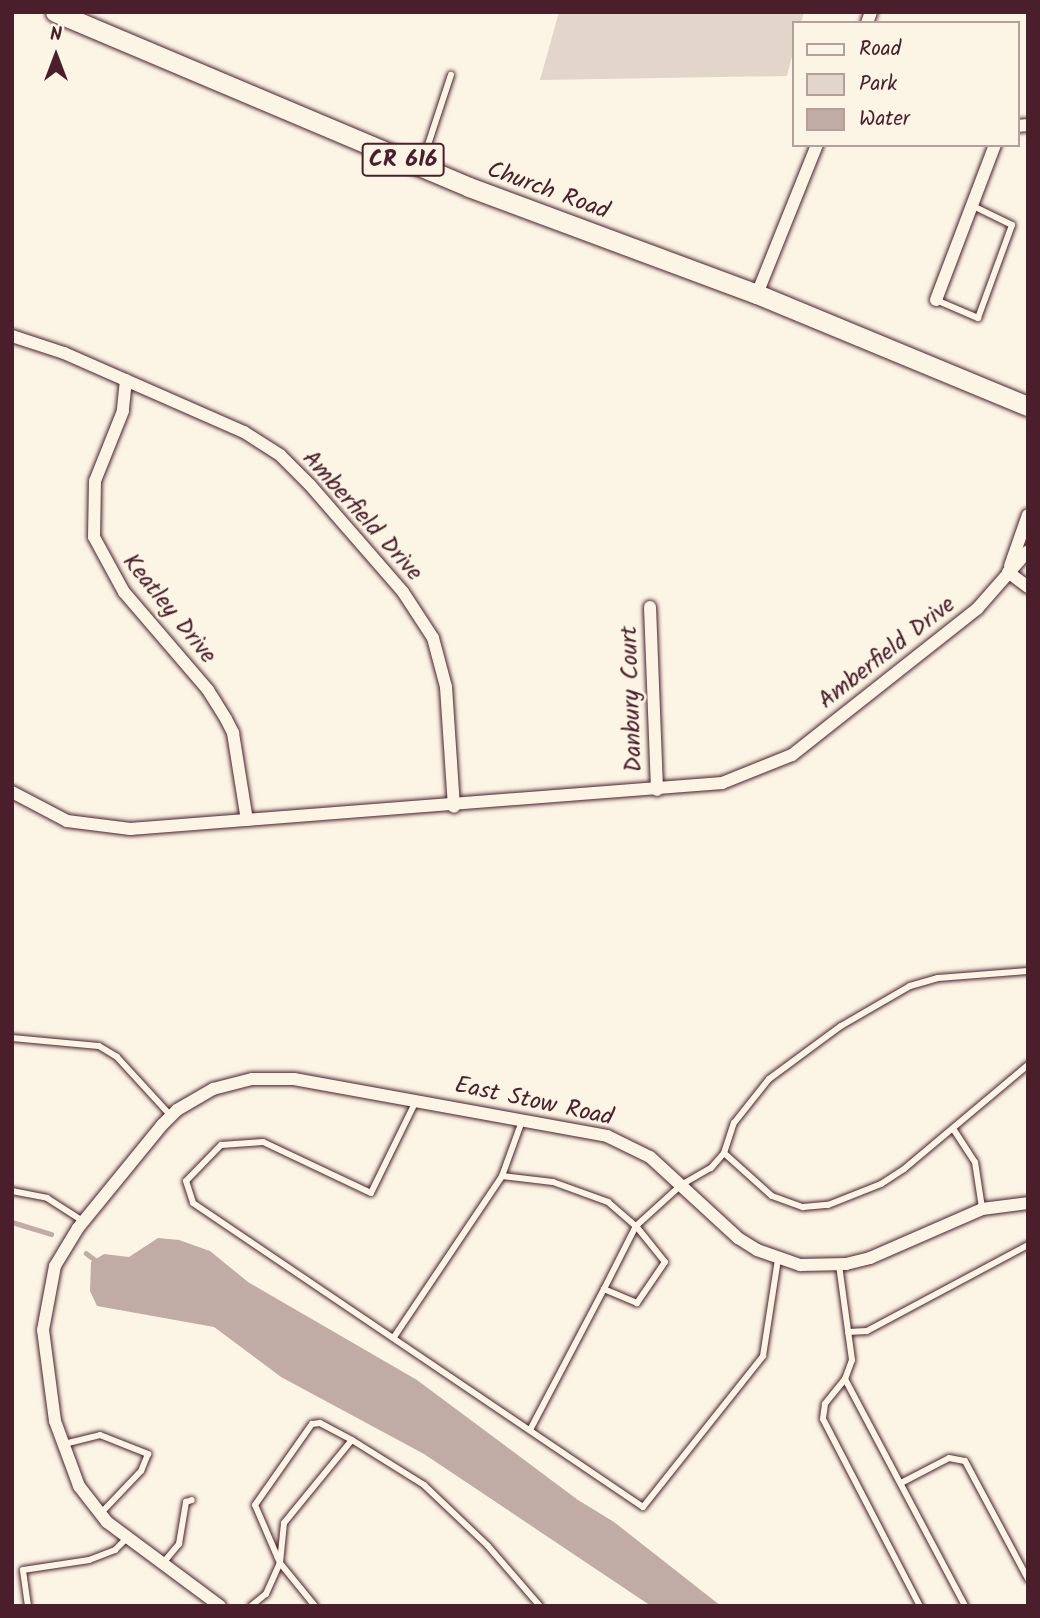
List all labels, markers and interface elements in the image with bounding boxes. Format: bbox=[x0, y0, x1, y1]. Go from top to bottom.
text: N bbox=[50, 20, 62, 50]
north arrow bbox=[21, 21, 91, 91]
legend bbox=[792, 21, 1019, 147]
text: Road bbox=[859, 33, 901, 66]
text: Park bbox=[859, 68, 897, 101]
text: Water bbox=[859, 103, 910, 136]
road number: CR 616 bbox=[361, 140, 445, 180]
street label: Church Road bbox=[483, 156, 613, 226]
street label: Amberfield Drive bbox=[296, 445, 428, 587]
street label: Keatley Drive bbox=[116, 548, 222, 670]
street label: Amberfield Drive bbox=[813, 591, 961, 715]
street label: Danbury Court bbox=[615, 625, 649, 773]
street label: East Stow Road bbox=[452, 1071, 616, 1133]

